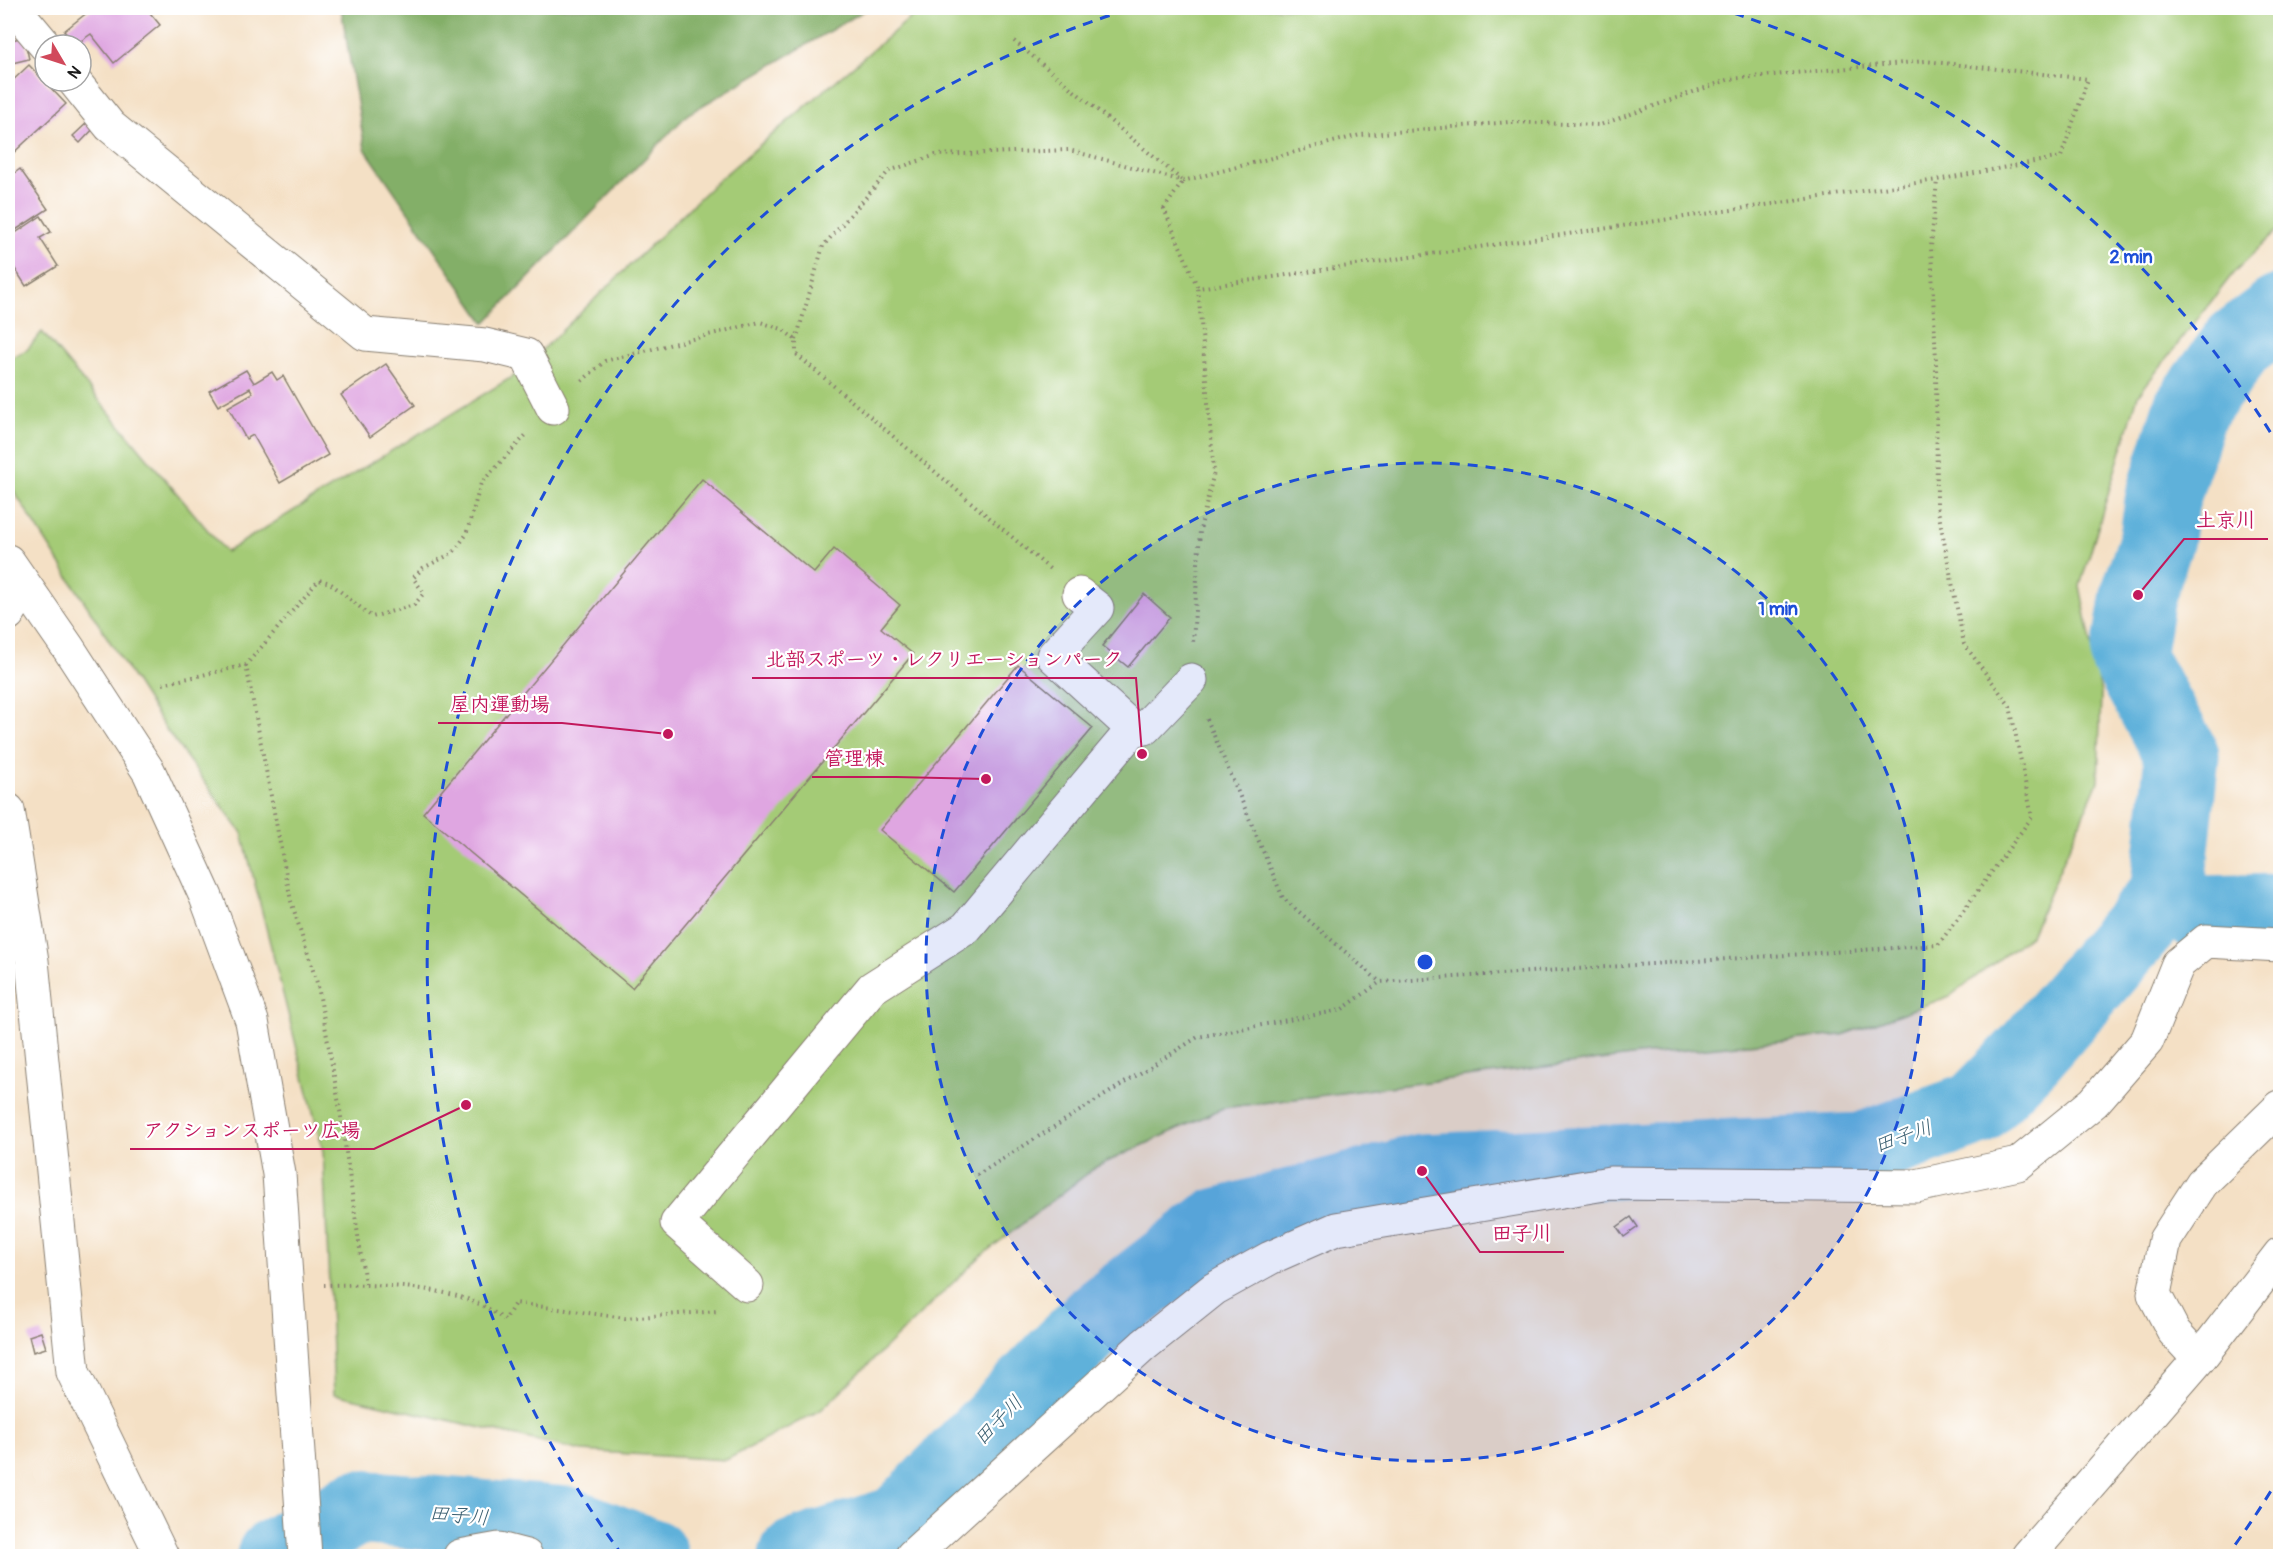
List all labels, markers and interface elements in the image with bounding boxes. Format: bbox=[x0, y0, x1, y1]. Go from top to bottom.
north arrow bbox=[33, 33, 93, 93]
text: N bbox=[63, 61, 85, 82]
text: 2 min bbox=[2109, 246, 2153, 269]
callout: 土京川 bbox=[2184, 501, 2268, 539]
text: 土京川 bbox=[2196, 508, 2256, 533]
text: 1 min bbox=[1758, 598, 1798, 621]
callout: 北部スポーツ・レクリエーションパーク bbox=[752, 640, 1136, 678]
text: 北部スポーツ・レクリエーションパーク bbox=[766, 647, 1122, 672]
callout: 屋内運動場 bbox=[438, 685, 562, 723]
text: 屋内運動場 bbox=[450, 692, 550, 717]
callout: 管理棟 bbox=[812, 739, 896, 777]
text: 管理棟 bbox=[824, 746, 885, 771]
centre of rings bbox=[1415, 952, 1435, 972]
callout: アクションスポーツ広場 bbox=[130, 1111, 374, 1149]
water label: 田子川 bbox=[1871, 1114, 1936, 1158]
text: アクションスポーツ広場 bbox=[144, 1118, 360, 1143]
callout: 田子川 bbox=[1480, 1214, 1564, 1252]
text: 田子川 bbox=[1492, 1221, 1552, 1246]
water label: 田子川 bbox=[969, 1390, 1028, 1451]
water label: 田子川 bbox=[428, 1500, 490, 1531]

